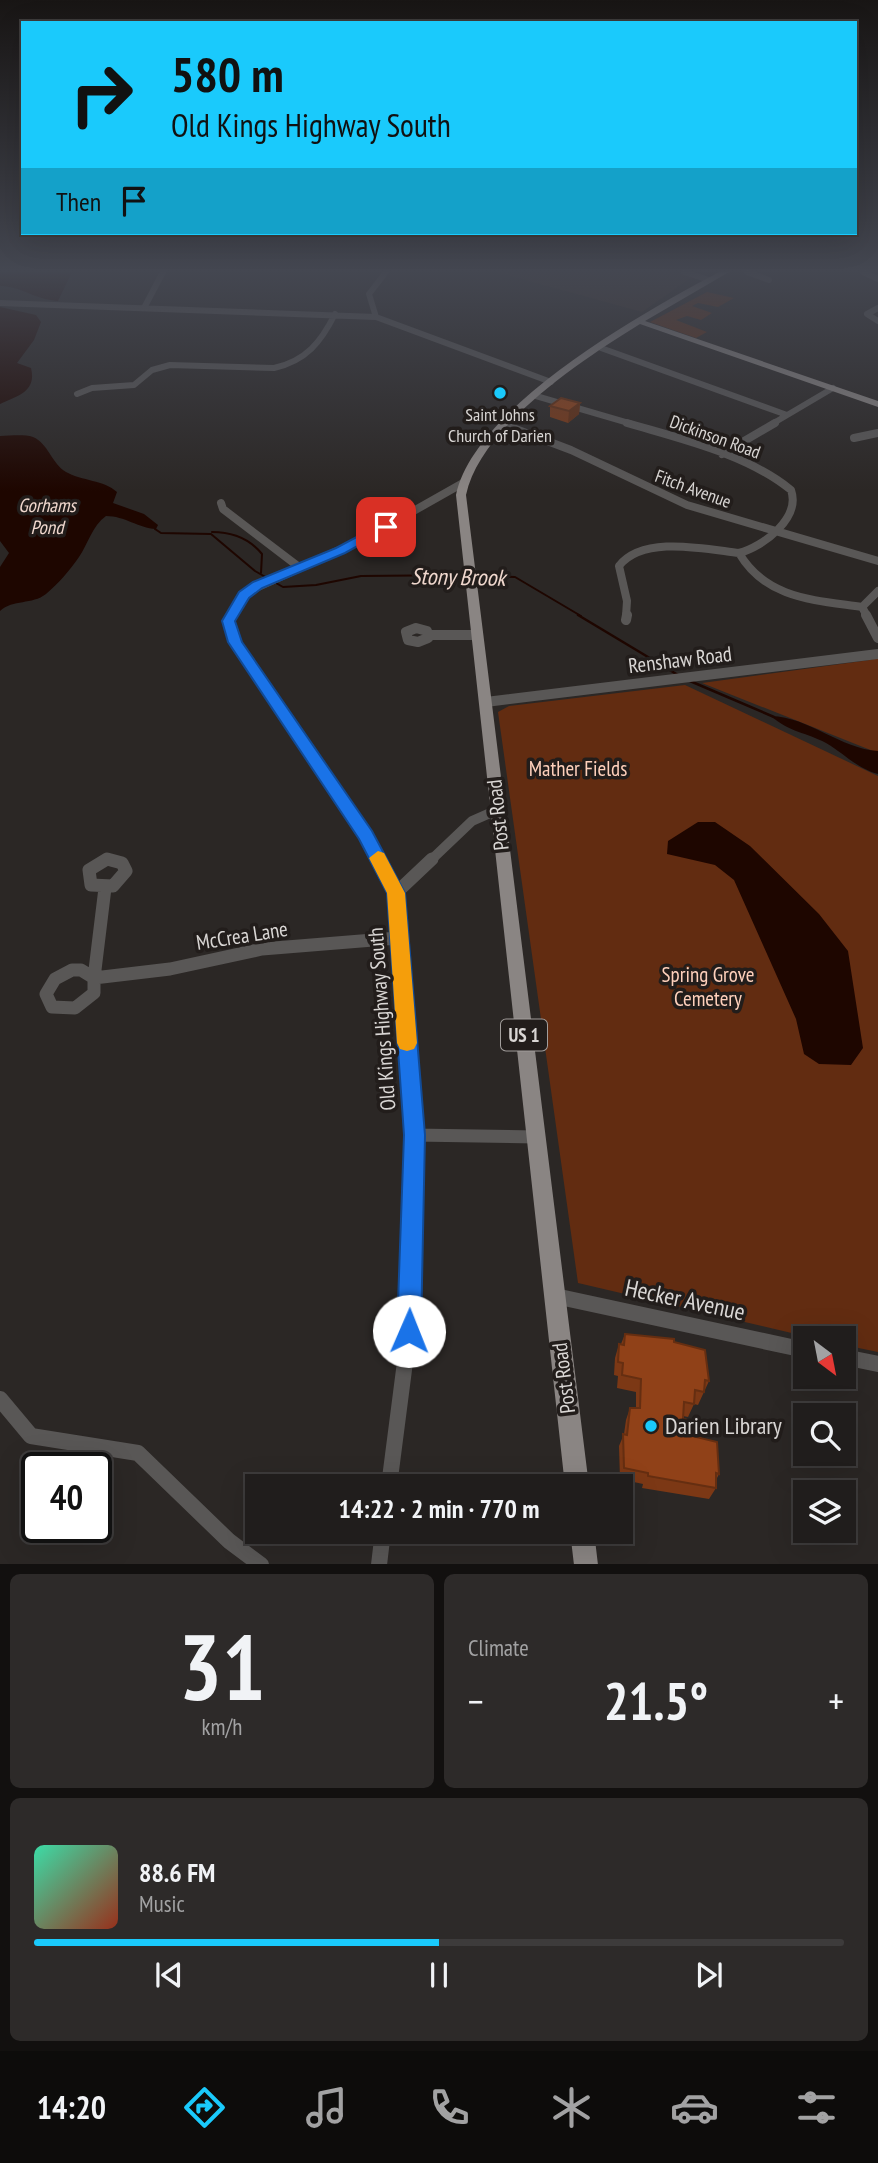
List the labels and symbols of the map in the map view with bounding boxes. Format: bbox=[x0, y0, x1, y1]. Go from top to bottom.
marker: Saint Johns Church of Darien bbox=[492, 385, 508, 401]
place label: Saint Johns Church of Darien bbox=[448, 403, 552, 447]
street label: Dickinson Road bbox=[667, 410, 764, 464]
street label: Fitch Avenue bbox=[652, 464, 734, 513]
water label: Gorhams Pond bbox=[18, 493, 77, 539]
pin bbox=[356, 497, 416, 557]
water label: Stony Brook bbox=[410, 561, 509, 592]
street label: Renshaw Road bbox=[627, 640, 733, 679]
park label: Mather Fields bbox=[529, 755, 627, 782]
street label: Post Road bbox=[480, 778, 515, 852]
street label: McCrea Lane bbox=[194, 915, 290, 956]
street label: Old Kings Highway South bbox=[362, 927, 401, 1112]
park label: Spring Grove Cemetery bbox=[662, 961, 754, 1012]
road number: US 1 bbox=[501, 1020, 547, 1050]
street label: Hecker Avenue bbox=[622, 1272, 748, 1327]
position arrow bbox=[372, 1294, 446, 1368]
north arrow bbox=[793, 1326, 856, 1390]
street label: Post Road bbox=[546, 1341, 581, 1415]
place label: Darien Library bbox=[665, 1410, 782, 1441]
marker: Darien Library bbox=[643, 1418, 659, 1434]
speed limit sign: 40 bbox=[21, 1452, 112, 1543]

